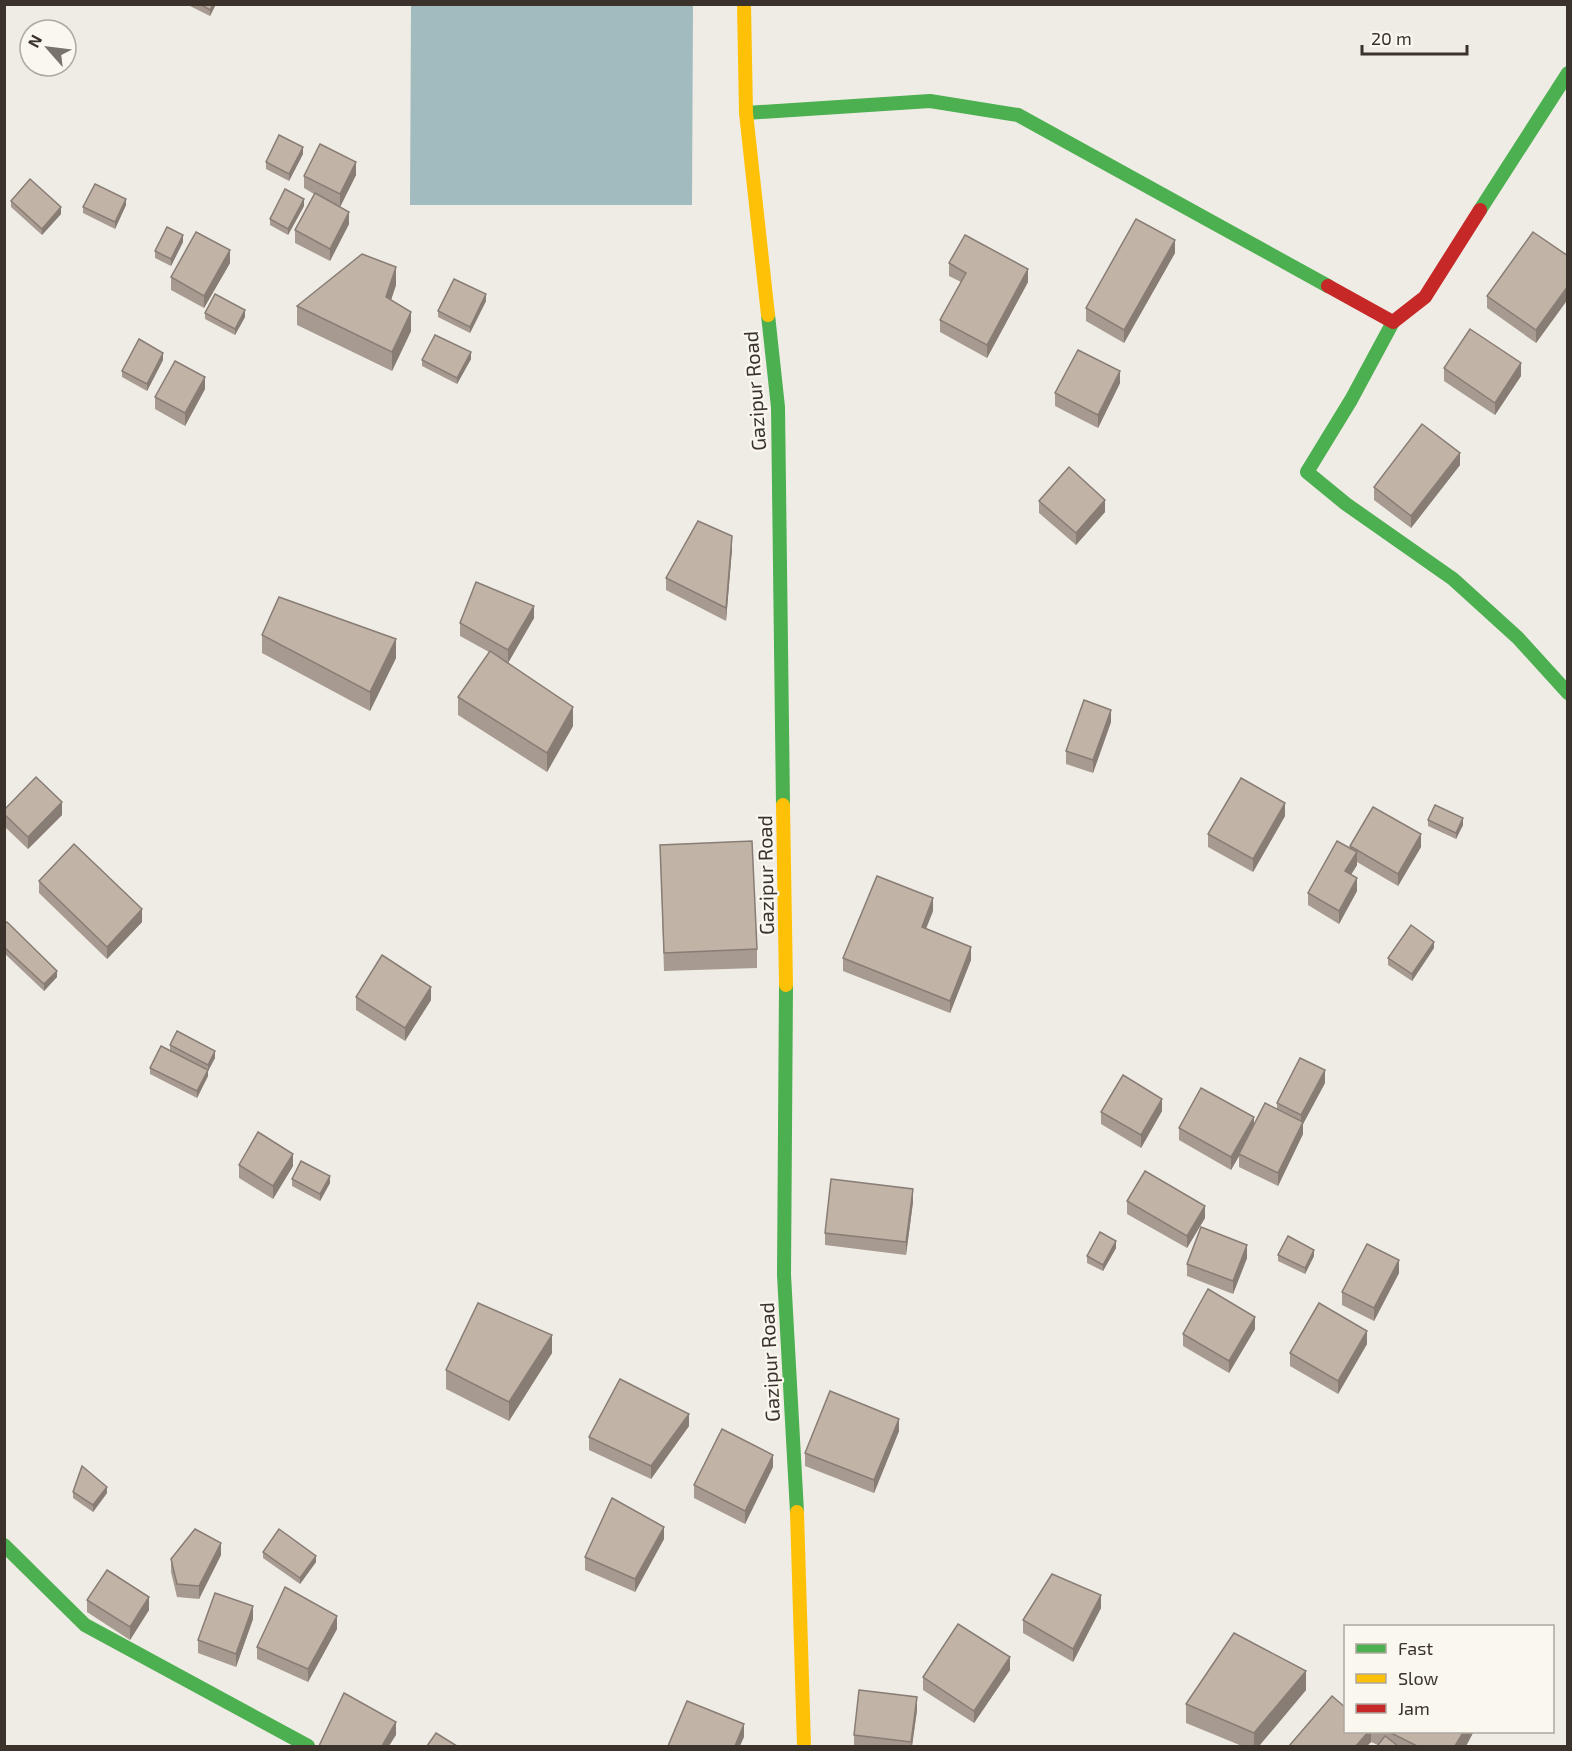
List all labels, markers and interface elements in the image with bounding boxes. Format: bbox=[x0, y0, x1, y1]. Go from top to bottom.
north arrow bbox=[18, 18, 78, 78]
scale bar bbox=[1362, 18, 1467, 56]
text: 20 m bbox=[1371, 27, 1412, 49]
text: N bbox=[23, 31, 45, 50]
street label: Gazipur Road bbox=[738, 330, 770, 452]
street label: Gazipur Road bbox=[752, 815, 778, 935]
street label: Gazipur Road bbox=[754, 1302, 784, 1422]
legend bbox=[1344, 1625, 1554, 1733]
text: Fast bbox=[1398, 1637, 1433, 1659]
text: Slow bbox=[1398, 1667, 1439, 1689]
text: Jam bbox=[1398, 1697, 1430, 1719]

